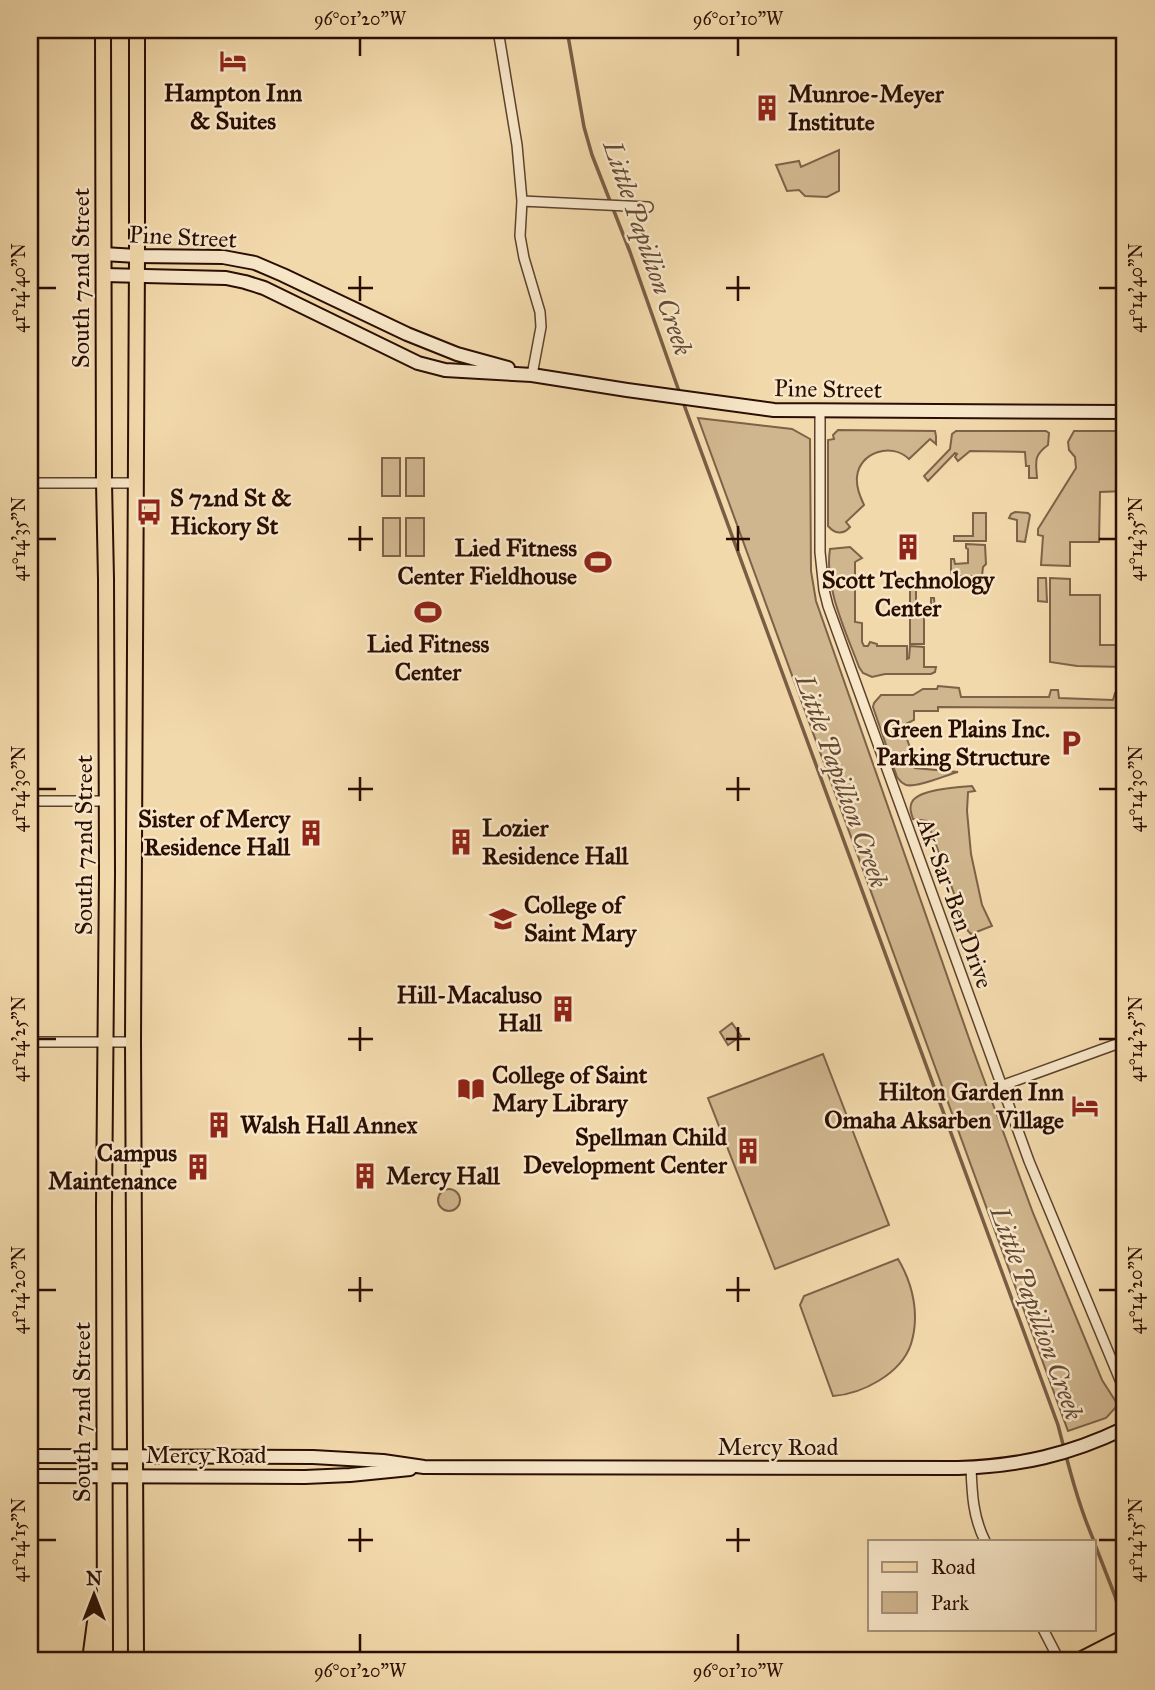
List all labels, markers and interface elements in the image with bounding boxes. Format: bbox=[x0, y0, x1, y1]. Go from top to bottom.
text: 96°01'20"W bbox=[314, 8, 407, 30]
text: 96°01'10"W bbox=[693, 8, 784, 30]
hotel icon: Hampton Inn & Suites bbox=[218, 46, 248, 76]
place label: Hampton Inn & Suites bbox=[164, 78, 302, 136]
place label: Munroe-Meyer Institute bbox=[788, 79, 945, 137]
building icon: Munroe-Meyer Institute bbox=[752, 93, 782, 123]
water label: Little Papillion Creek bbox=[595, 136, 700, 360]
street label: South 72nd Street bbox=[66, 187, 96, 368]
street label: Pine Street bbox=[128, 219, 238, 255]
text: 41°14'40"N bbox=[8, 243, 30, 333]
text: 41°14'40"N bbox=[1125, 243, 1147, 333]
street label: Pine Street bbox=[774, 373, 883, 405]
place label: S 72nd St & Hickory St bbox=[170, 483, 292, 541]
text: 41°14'35"N bbox=[8, 497, 30, 581]
bus stop icon: S 72nd St & Hickory St bbox=[134, 497, 164, 527]
text: 41°14'35"N bbox=[1125, 497, 1147, 581]
building icon: Scott Technology Center bbox=[893, 532, 923, 562]
place label: Lied Fitness Center Fieldhouse bbox=[397, 533, 577, 591]
sports icon: Lied Fitness Center Fieldhouse bbox=[583, 547, 613, 577]
place label: Scott Technology Center bbox=[822, 565, 996, 623]
sports icon: Lied Fitness Center bbox=[413, 597, 443, 627]
place label: Lied Fitness Center bbox=[367, 629, 490, 687]
water label: Little Papillion Creek bbox=[787, 669, 896, 893]
place label: Green Plains Inc. Parking Structure bbox=[876, 714, 1050, 772]
parking icon: Green Plains Inc. Parking Structure bbox=[1056, 728, 1086, 758]
text: 41°14'30"N bbox=[8, 746, 30, 832]
text: 41°14'30"N bbox=[1125, 746, 1147, 832]
street label: South 72nd Street bbox=[69, 754, 99, 935]
place label: Sister of Mercy Residence Hall bbox=[138, 804, 292, 862]
place label: Lozier Residence Hall bbox=[482, 813, 629, 871]
street label: Ak-Sar-Ben Drive bbox=[910, 813, 1000, 992]
building icon: Sister of Mercy Residence Hall bbox=[296, 818, 326, 848]
building icon: Lozier Residence Hall bbox=[446, 827, 476, 857]
place label: College of Saint Mary bbox=[524, 890, 638, 948]
school or university icon: College of Saint Mary bbox=[488, 904, 518, 934]
place label: Hill-Macaluso Hall bbox=[396, 980, 543, 1038]
building icon: Hill-Macaluso Hall bbox=[548, 994, 578, 1024]
text: 41°14'25"N bbox=[8, 996, 30, 1082]
text: 41°14'25"N bbox=[1125, 996, 1147, 1082]
place label: College of Saint Mary Library bbox=[492, 1060, 648, 1118]
library icon: College of Saint Mary Library bbox=[456, 1074, 486, 1104]
place label: Hilton Garden Inn Omaha Aksarben Village bbox=[824, 1077, 1064, 1135]
hotel icon: Hilton Garden Inn Omaha Aksarben Village bbox=[1070, 1091, 1100, 1121]
building icon: Walsh Hall Annex bbox=[204, 1110, 234, 1140]
place label: Walsh Hall Annex bbox=[240, 1110, 418, 1140]
place label: Spellman Child Development Center bbox=[523, 1122, 728, 1180]
building icon: Spellman Child Development Center bbox=[733, 1136, 763, 1166]
place label: Campus Maintenance bbox=[48, 1138, 177, 1196]
building icon: Campus Maintenance bbox=[183, 1152, 213, 1182]
building icon: Mercy Hall bbox=[350, 1161, 380, 1191]
place label: Mercy Hall bbox=[386, 1161, 500, 1191]
water label: Little Papillion Creek bbox=[982, 1201, 1091, 1425]
text: 41°14'20"N bbox=[8, 1246, 30, 1334]
text: 41°14'20"N bbox=[1125, 1246, 1147, 1334]
street label: South 72nd Street bbox=[67, 1321, 97, 1502]
street label: Mercy Road bbox=[717, 1432, 839, 1462]
street label: Mercy Road bbox=[145, 1440, 267, 1470]
text: 41°14'15"N bbox=[8, 1498, 30, 1582]
text: 41°14'15"N bbox=[1125, 1498, 1147, 1582]
legend bbox=[868, 1540, 1096, 1630]
text: Road bbox=[931, 1554, 976, 1580]
north arrow bbox=[60, 1560, 130, 1630]
text: N bbox=[86, 1567, 102, 1590]
text: Park bbox=[931, 1590, 969, 1616]
text: 96°01'20"W bbox=[314, 1660, 407, 1682]
text: 96°01'10"W bbox=[693, 1660, 784, 1682]

